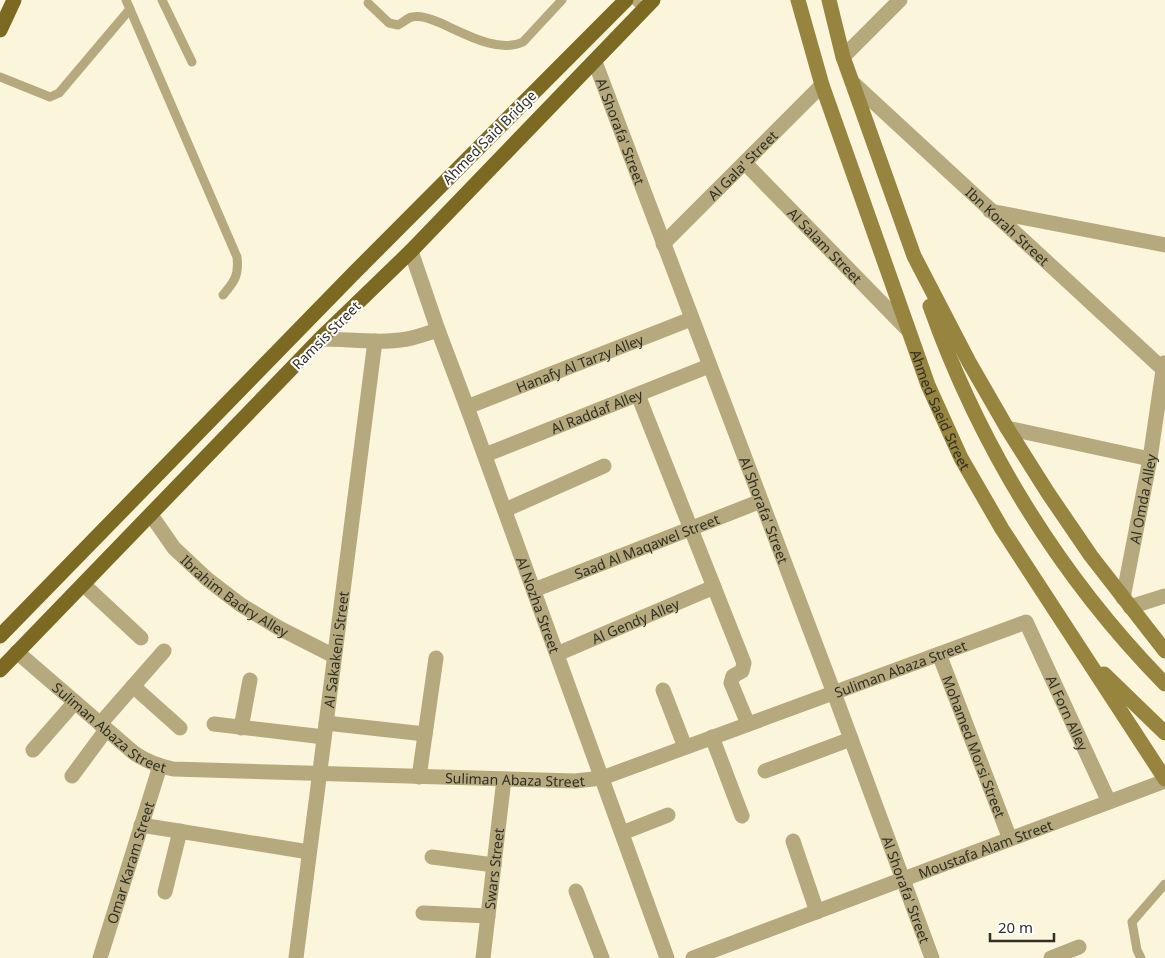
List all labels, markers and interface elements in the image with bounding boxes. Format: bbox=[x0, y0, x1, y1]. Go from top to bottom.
street label: Al Shorafa' Street bbox=[592, 75, 650, 187]
street label: Ahmed Said Bridge bbox=[438, 86, 540, 188]
street label: Al Gala' Street bbox=[703, 126, 781, 204]
street label: Ibn Korah Street bbox=[962, 182, 1054, 269]
street label: Al Salam Street bbox=[784, 203, 867, 287]
street label: Ramsis Street bbox=[288, 297, 364, 373]
street label: Hanafy Al Tarzy Alley bbox=[513, 329, 647, 396]
street label: Ahmed Saeid Street bbox=[907, 347, 975, 473]
street label: Al Raddaf Alley bbox=[548, 384, 646, 437]
street label: Al Omda Alley bbox=[1124, 452, 1160, 545]
street label: Al Shorafa' Street bbox=[736, 454, 794, 566]
street label: Saad Al Maqawel Street bbox=[571, 509, 722, 583]
street label: Ibrahim Badry Alley bbox=[177, 550, 293, 641]
street label: Al Nozha Street bbox=[513, 554, 565, 655]
street label: Al Sakakeni Street bbox=[319, 590, 352, 709]
street label: Al Gendy Alley bbox=[589, 593, 683, 648]
street label: Suliman Abaza Street bbox=[831, 635, 969, 701]
street label: Mohamed Morsi Street bbox=[939, 672, 1010, 820]
street label: Al Forn Alley bbox=[1042, 672, 1094, 754]
street label: Suliman Abaza Street bbox=[49, 678, 169, 777]
street label: Suliman Abaza Street bbox=[445, 768, 586, 791]
street label: Omar Karam Street bbox=[102, 799, 158, 926]
street label: Moustafa Alam Street bbox=[915, 815, 1055, 882]
street label: Swars Street bbox=[479, 827, 508, 910]
street label: Al Shorafa' Street bbox=[878, 833, 935, 946]
scale bar bbox=[990, 910, 1054, 942]
text: 20 m bbox=[998, 917, 1033, 937]

